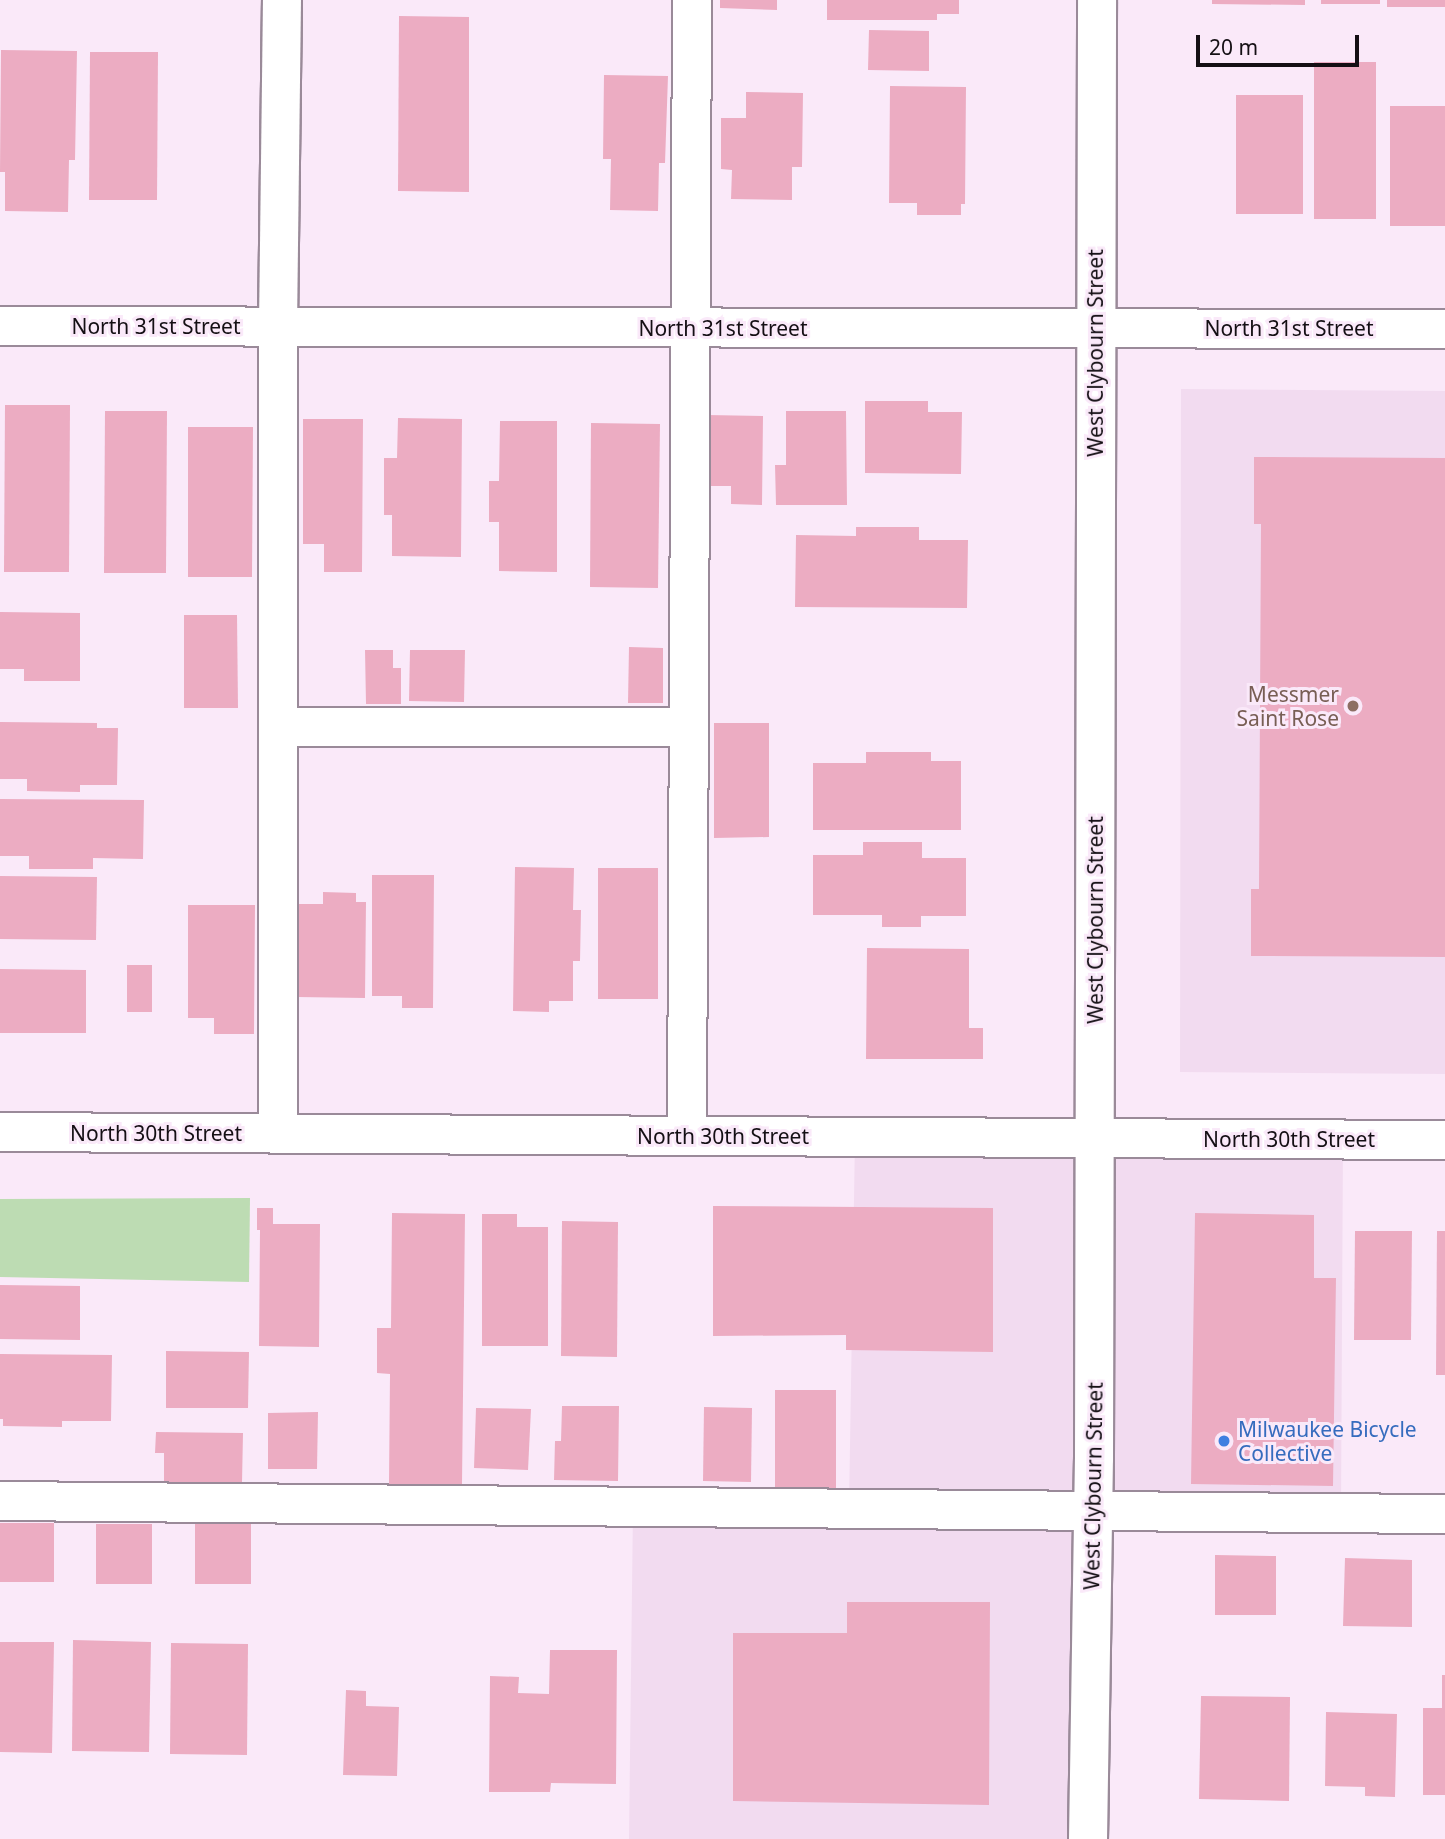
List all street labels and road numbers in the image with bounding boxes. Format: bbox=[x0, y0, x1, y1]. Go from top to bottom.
street label: West Clybourn Street bbox=[1082, 249, 1108, 457]
street label: North 31st Street bbox=[71, 313, 241, 339]
street label: North 31st Street bbox=[638, 315, 808, 341]
street label: North 31st Street bbox=[1204, 315, 1374, 341]
street label: West Clybourn Street bbox=[1082, 816, 1108, 1024]
street label: North 30th Street bbox=[70, 1120, 242, 1146]
street label: North 30th Street bbox=[637, 1123, 809, 1149]
street label: North 30th Street bbox=[1203, 1126, 1375, 1152]
street label: West Clybourn Street bbox=[1079, 1382, 1107, 1590]

